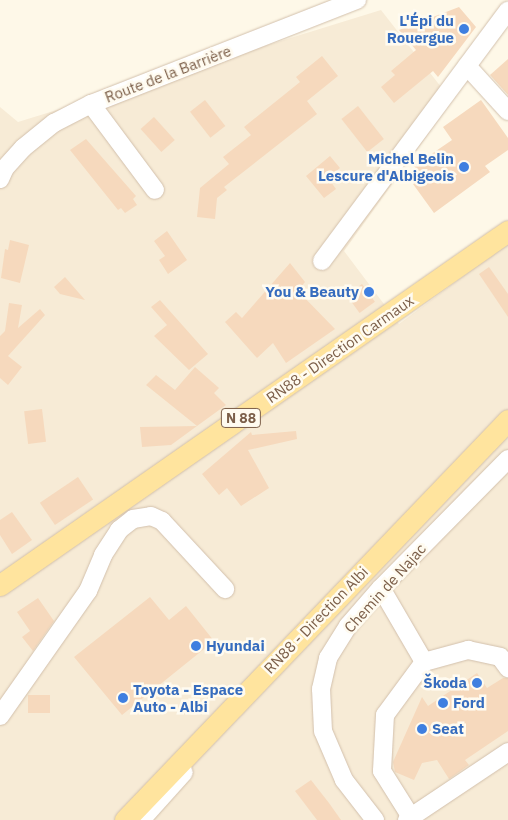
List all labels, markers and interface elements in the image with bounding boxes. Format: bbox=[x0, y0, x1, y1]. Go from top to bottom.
place label: L'Épi du Rouergue bbox=[387, 11, 454, 46]
marker: L'Épi du Rouergue bbox=[458, 23, 470, 35]
street label: Route de la Barrière bbox=[102, 42, 234, 106]
place label: Michel Belin Lescure d'Albigeois bbox=[318, 149, 454, 184]
marker: Michel Belin Lescure d'Albigeois bbox=[458, 161, 470, 173]
place label: You & Beauty bbox=[265, 283, 359, 301]
marker: You & Beauty bbox=[363, 286, 375, 298]
street label: RN88 - Direction Carmaux bbox=[263, 291, 417, 407]
road number: N 88 bbox=[220, 406, 262, 429]
street label: Chemin de Najac bbox=[340, 540, 430, 636]
street label: RN88 - Direction Albi bbox=[260, 563, 372, 677]
place label: Hyundai bbox=[206, 637, 265, 655]
marker: Hyundai bbox=[190, 640, 202, 652]
place label: Škoda bbox=[423, 674, 467, 692]
marker: Škoda bbox=[471, 677, 483, 689]
place label: Toyota - Espace Auto - Albi bbox=[133, 680, 243, 715]
marker: Toyota - Espace Auto - Albi bbox=[117, 692, 129, 704]
place label: Ford bbox=[453, 694, 485, 712]
marker: Ford bbox=[437, 697, 449, 709]
place label: Seat bbox=[432, 720, 464, 738]
marker: Seat bbox=[416, 723, 428, 735]

